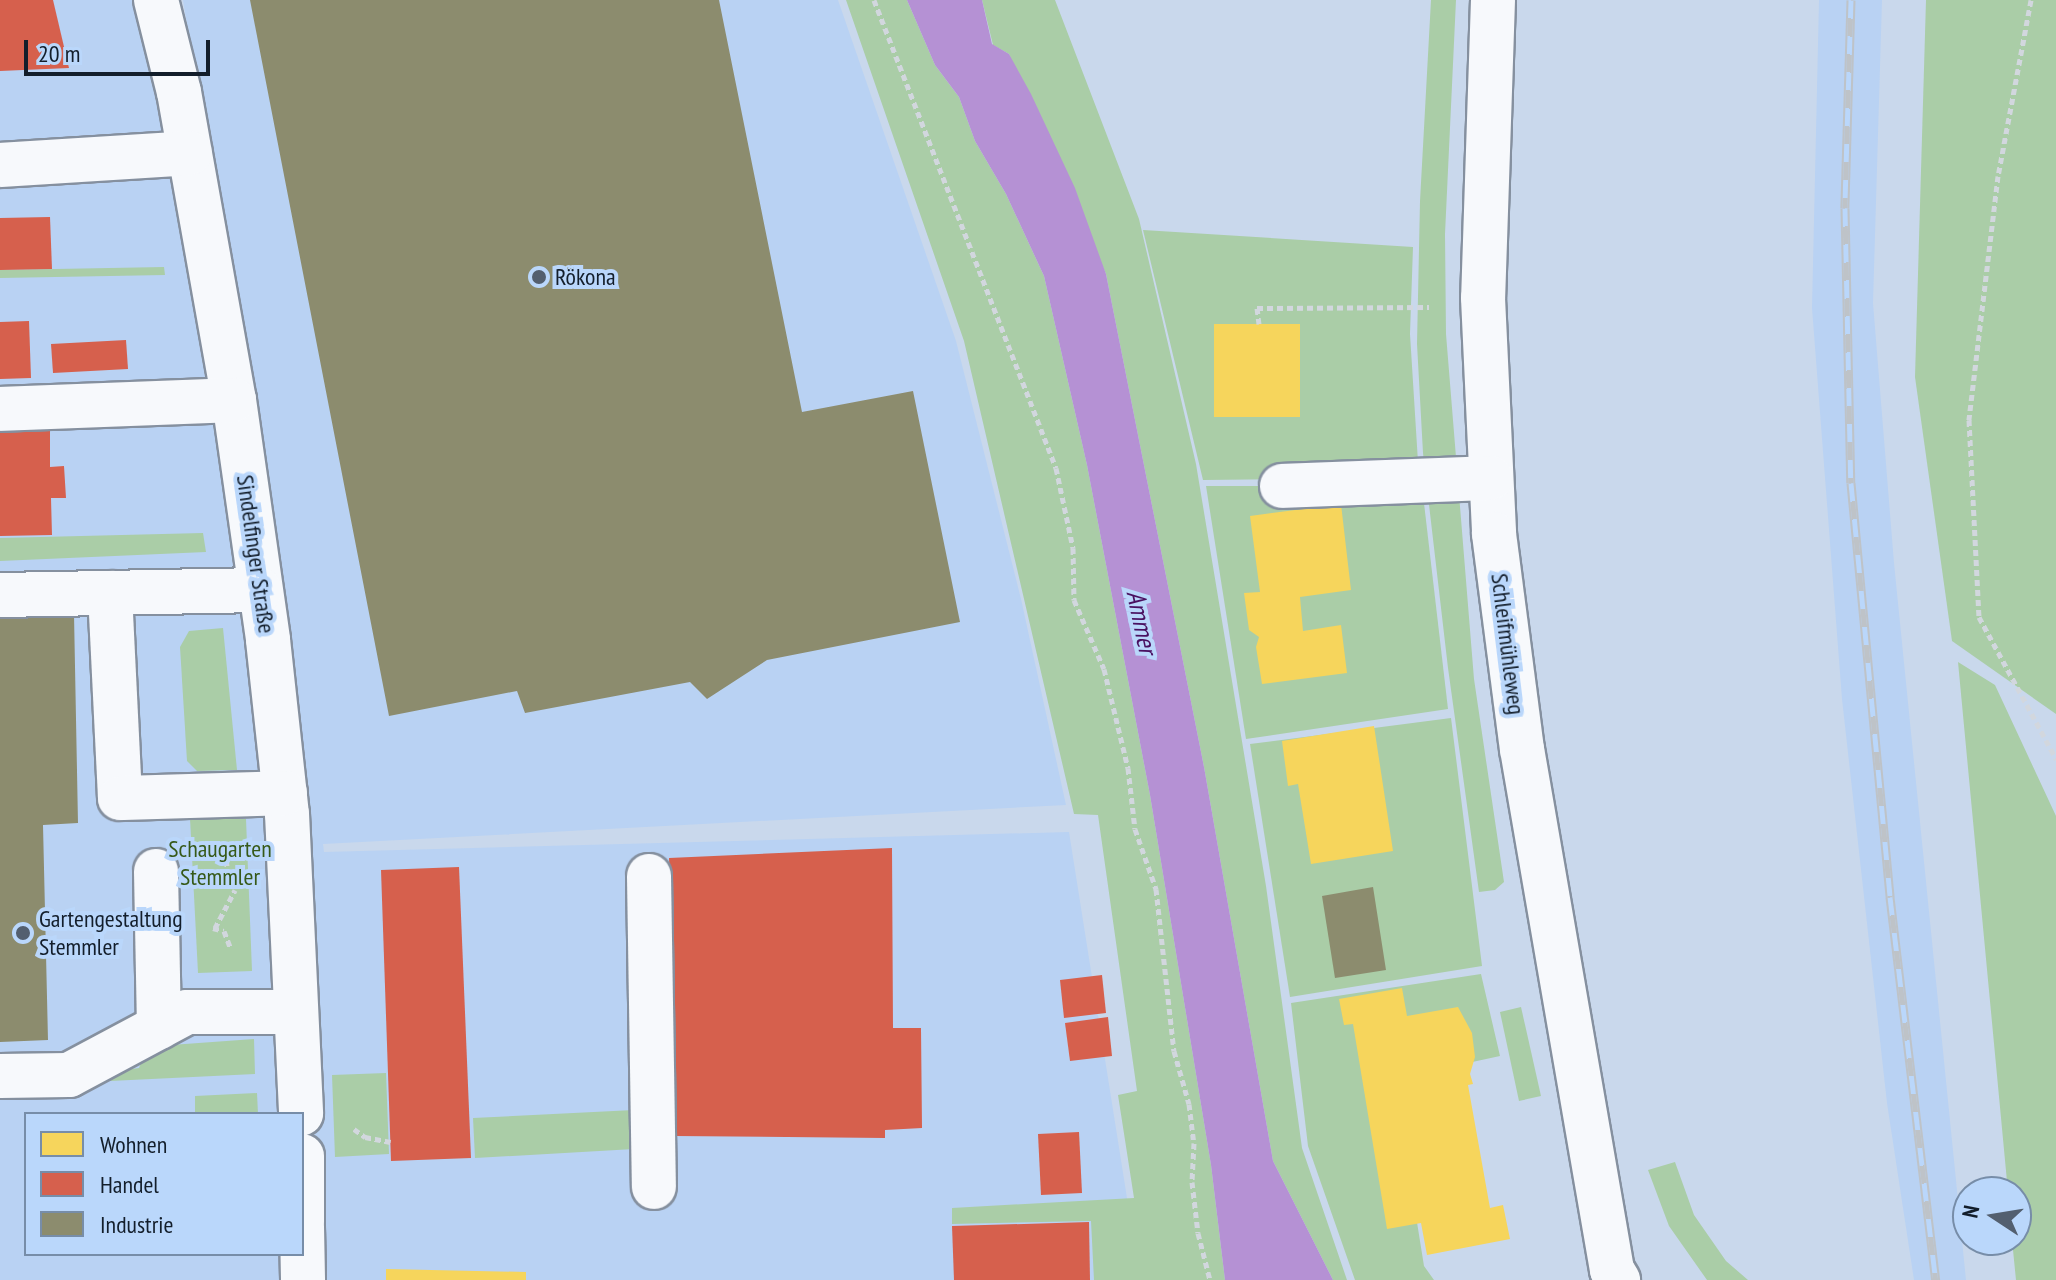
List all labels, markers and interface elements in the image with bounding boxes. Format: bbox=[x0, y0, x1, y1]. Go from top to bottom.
scale bar bbox=[28, 24, 214, 74]
text: 20 m bbox=[38, 38, 80, 69]
place label: Rökona bbox=[555, 263, 616, 291]
marker: Rökona bbox=[530, 268, 548, 286]
street label: Sindelfinger Straße bbox=[231, 473, 281, 635]
street label: Schleifmühleweg bbox=[1485, 572, 1531, 716]
water label: Ammer bbox=[1120, 587, 1164, 657]
park label: Schaugarten Stemmler bbox=[168, 835, 272, 891]
place label: Gartengestaltung Stemmler bbox=[39, 905, 183, 961]
marker: Gartengestaltung Stemmler bbox=[14, 924, 32, 942]
legend bbox=[24, 1112, 304, 1256]
text: Wohnen bbox=[100, 1129, 167, 1160]
text: Handel bbox=[100, 1169, 159, 1200]
north arrow bbox=[1952, 1176, 2032, 1256]
text: N bbox=[1956, 1203, 1985, 1220]
text: Industrie bbox=[100, 1209, 173, 1240]

